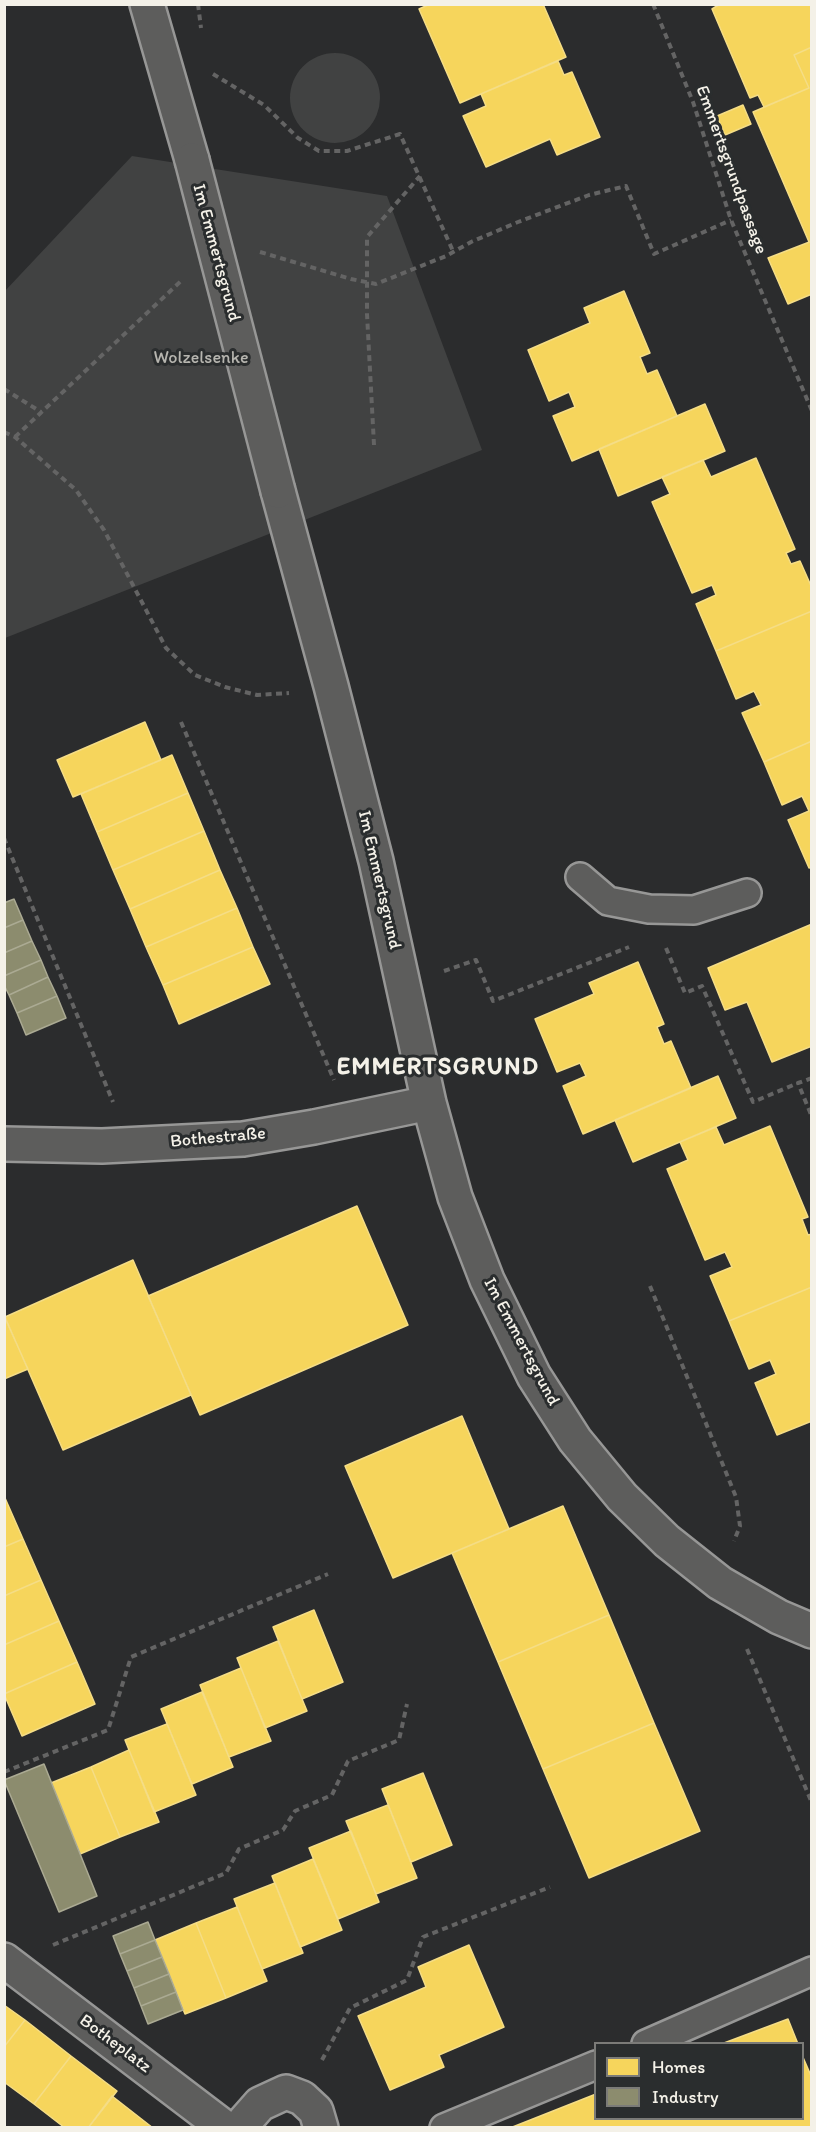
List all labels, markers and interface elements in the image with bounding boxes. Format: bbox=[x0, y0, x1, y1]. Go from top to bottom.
street label: Emmertsgrundpassage bbox=[690, 83, 772, 257]
street label: Im Emmertsgrund bbox=[187, 182, 245, 324]
park label: Wolzelsenke bbox=[153, 347, 249, 369]
street label: Im Emmertsgrund bbox=[353, 809, 405, 951]
district label: EMMERTSGRUND bbox=[336, 1054, 540, 1082]
street label: Bothestraße bbox=[169, 1123, 267, 1153]
street label: Im Emmertsgrund bbox=[478, 1274, 564, 1410]
street label: Botheplatz bbox=[75, 2010, 155, 2078]
legend bbox=[594, 2042, 804, 2120]
text: Homes bbox=[652, 2056, 705, 2078]
text: Industry bbox=[652, 2086, 719, 2108]

